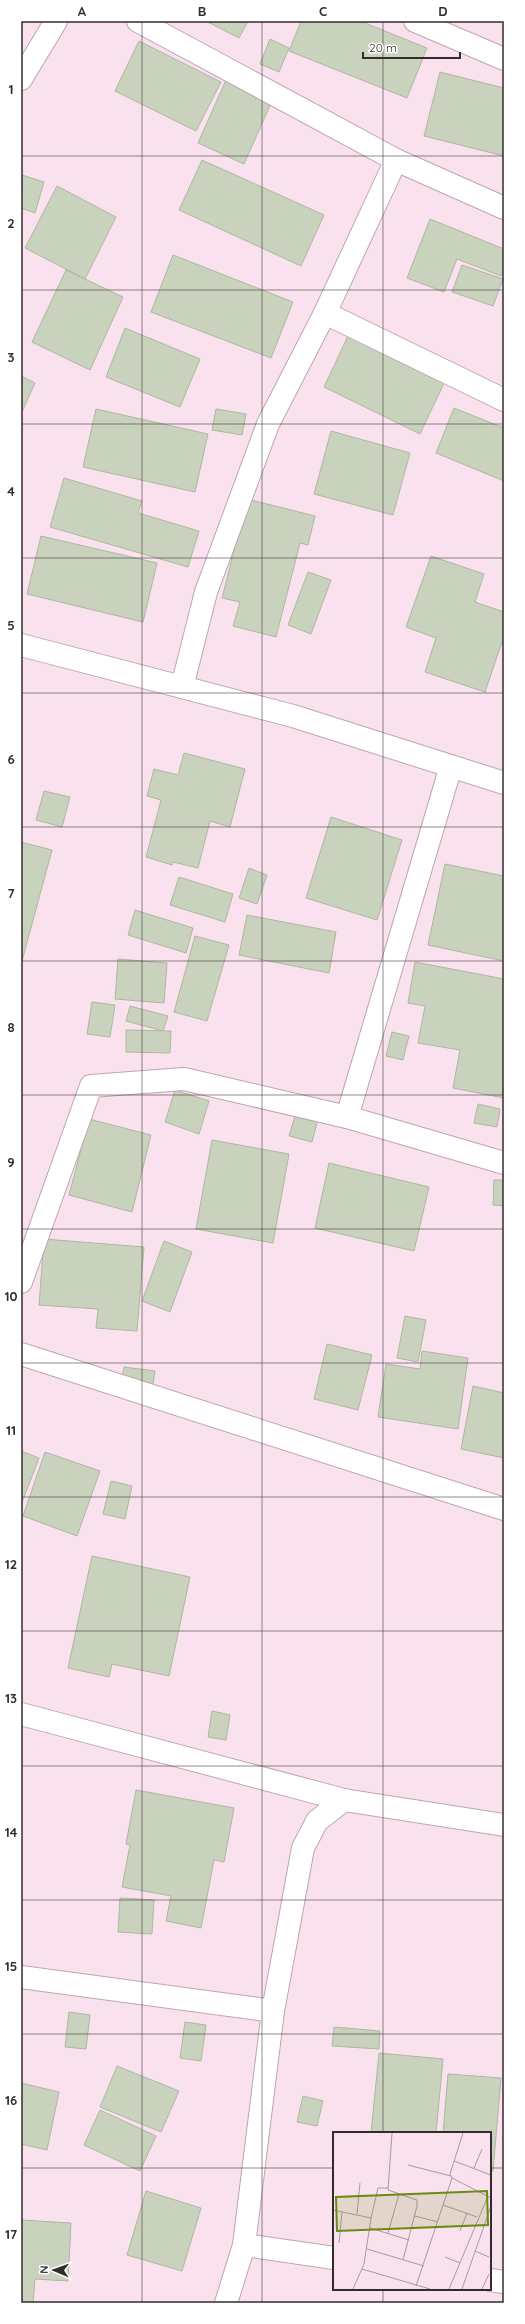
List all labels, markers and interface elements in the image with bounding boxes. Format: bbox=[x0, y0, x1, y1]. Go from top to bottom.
text: A bbox=[78, 3, 87, 19]
text: B bbox=[198, 3, 206, 19]
text: C bbox=[319, 3, 327, 19]
text: D bbox=[438, 3, 448, 19]
scale bar bbox=[363, 34, 460, 60]
text: 20 m bbox=[369, 40, 397, 55]
text: 1 bbox=[8, 81, 14, 97]
text: 2 bbox=[7, 215, 15, 231]
text: 3 bbox=[8, 349, 15, 365]
text: 4 bbox=[7, 483, 15, 499]
text: 5 bbox=[7, 617, 15, 633]
text: 6 bbox=[7, 751, 15, 767]
text: 7 bbox=[7, 885, 15, 901]
text: 8 bbox=[7, 1019, 15, 1035]
text: 9 bbox=[7, 1154, 15, 1170]
text: 10 bbox=[4, 1288, 18, 1304]
text: 11 bbox=[6, 1422, 16, 1438]
text: 12 bbox=[5, 1556, 17, 1572]
text: 13 bbox=[5, 1690, 17, 1706]
text: 14 bbox=[5, 1824, 18, 1840]
text: 15 bbox=[5, 1958, 17, 1974]
text: 16 bbox=[5, 2092, 17, 2108]
inset map bbox=[333, 2132, 491, 2290]
text: 17 bbox=[5, 2226, 17, 2242]
north arrow bbox=[34, 2250, 74, 2290]
text: N bbox=[37, 2265, 51, 2274]

